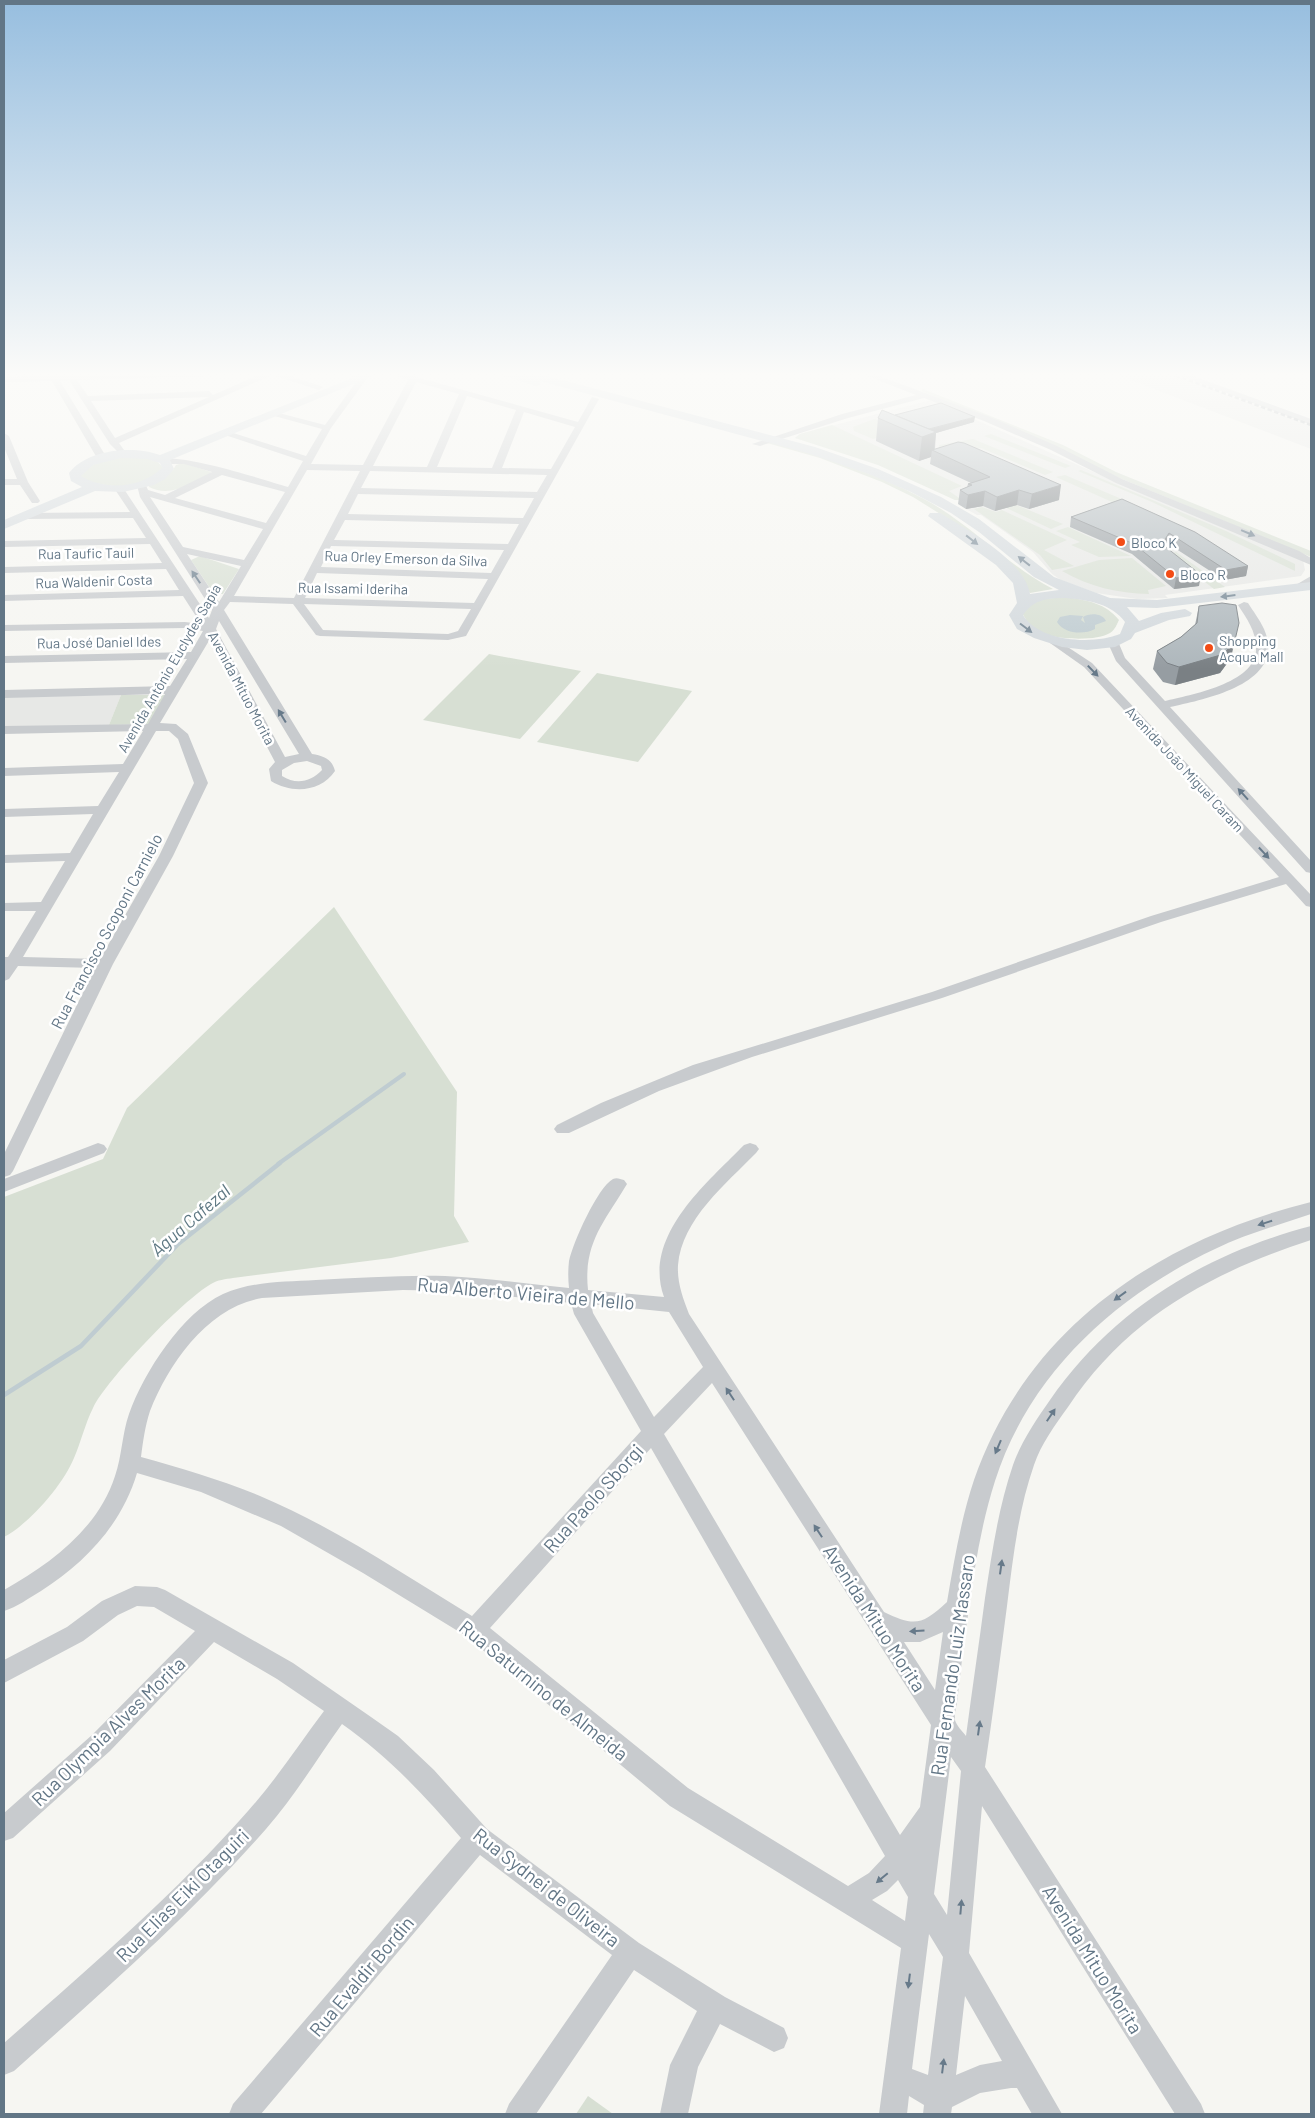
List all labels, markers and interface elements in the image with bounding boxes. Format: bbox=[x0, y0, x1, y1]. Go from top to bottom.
one-way arrow bbox=[1241, 529, 1256, 537]
place label: Bloco K bbox=[1131, 534, 1177, 551]
one-way arrow bbox=[965, 535, 978, 546]
marker: Bloco K bbox=[1115, 536, 1127, 548]
street label: Rua Taufic Tauil bbox=[38, 544, 134, 562]
street label: Rua Orley Emerson da Silva bbox=[324, 547, 488, 569]
one-way arrow bbox=[1018, 556, 1031, 567]
place label: Bloco R bbox=[1180, 566, 1226, 583]
marker: Bloco R bbox=[1164, 568, 1176, 580]
street label: Rua Waldenir Costa bbox=[35, 570, 153, 592]
one-way arrow bbox=[192, 571, 201, 584]
street label: Rua Issami Ideriha bbox=[298, 579, 408, 597]
street label: Avenida Antônio Euclydes Sapia bbox=[114, 581, 224, 755]
one-way arrow bbox=[1220, 592, 1236, 600]
one-way arrow bbox=[1019, 623, 1033, 633]
street label: Avenida Mituo Morita bbox=[205, 628, 279, 748]
street label: Rua José Daniel Ides bbox=[37, 632, 162, 652]
place label: Shopping Acqua Mall bbox=[1219, 632, 1283, 665]
marker: Shopping Acqua Mall bbox=[1203, 642, 1215, 654]
one-way arrow bbox=[1087, 664, 1099, 676]
street label: Avenida João Miguel Caram bbox=[1122, 703, 1248, 835]
one-way arrow bbox=[278, 709, 287, 722]
one-way arrow bbox=[1237, 788, 1249, 800]
street label: Rua Francisco Scoponi Carnielo bbox=[46, 830, 166, 1032]
one-way arrow bbox=[1258, 846, 1270, 858]
water label: Água Cafezal bbox=[146, 1180, 234, 1260]
one-way arrow bbox=[1257, 1220, 1272, 1227]
street label: Rua Alberto Vieira de Mello bbox=[416, 1272, 636, 1314]
one-way arrow bbox=[1113, 1291, 1127, 1301]
one-way arrow bbox=[725, 1387, 735, 1401]
one-way arrow bbox=[1046, 1408, 1056, 1421]
street label: Rua Paolo Sborgi bbox=[538, 1439, 648, 1557]
one-way arrow bbox=[993, 1440, 1001, 1454]
one-way arrow bbox=[813, 1524, 823, 1537]
street label: Avenida Mituo Morita bbox=[819, 1540, 931, 1696]
street label: Rua Fernando Luiz Massaro bbox=[925, 1553, 979, 1777]
one-way arrow bbox=[997, 1559, 1005, 1575]
street label: Rua Saturnino de Almeida bbox=[455, 1615, 633, 1765]
one-way arrow bbox=[908, 1628, 924, 1636]
street label: Rua Olympia Alves Morita bbox=[26, 1652, 190, 1810]
one-way arrow bbox=[975, 1720, 983, 1736]
street label: Rua Sydnei de Oliveira bbox=[469, 1823, 625, 1951]
street label: Rua Elias Eiki Otaguiri bbox=[111, 1824, 253, 1966]
one-way arrow bbox=[876, 1872, 889, 1883]
street label: Avenida Mituo Morita bbox=[1038, 1880, 1148, 2038]
one-way arrow bbox=[957, 1899, 965, 1915]
street label: Rua Evaldir Bordin bbox=[304, 1911, 418, 2041]
one-way arrow bbox=[905, 1973, 913, 1989]
one-way arrow bbox=[939, 2058, 947, 2074]

